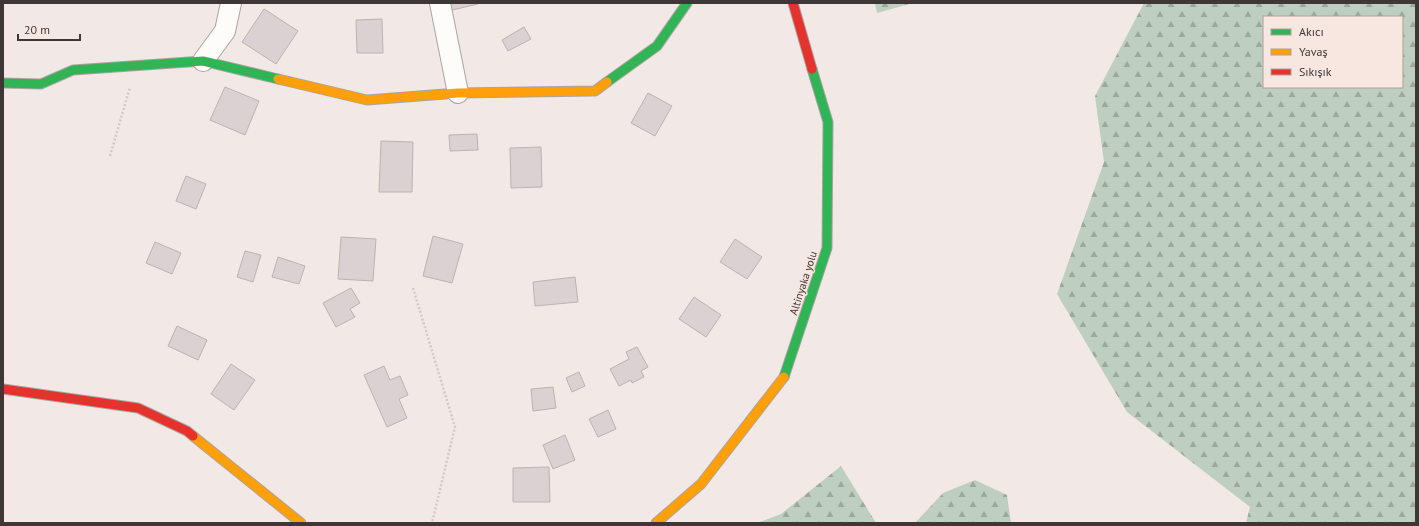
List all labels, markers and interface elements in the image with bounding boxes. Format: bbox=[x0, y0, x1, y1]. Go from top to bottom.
scale bar bbox=[18, 16, 80, 42]
legend bbox=[1263, 16, 1403, 88]
text: 20 m bbox=[24, 22, 50, 37]
text: Akıcı bbox=[1299, 24, 1324, 39]
text: Yavaş bbox=[1299, 44, 1328, 59]
text: Sıkışık bbox=[1299, 64, 1332, 79]
street label: Altinyaka yolu bbox=[786, 249, 820, 317]

